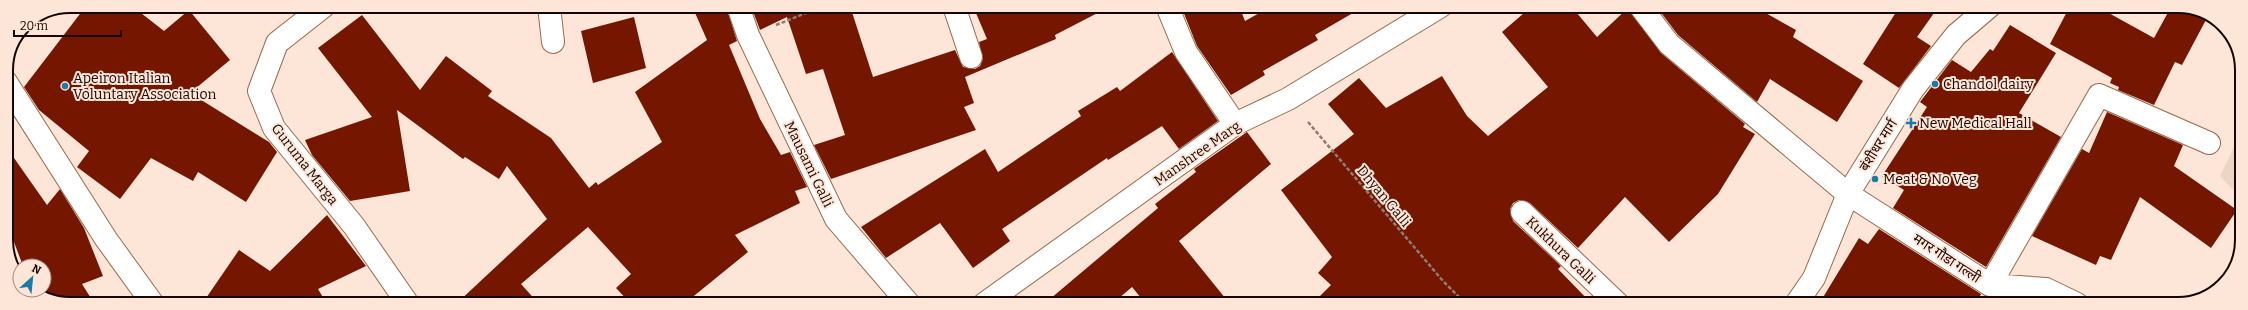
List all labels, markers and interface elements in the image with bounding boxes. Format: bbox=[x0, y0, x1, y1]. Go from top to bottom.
scale bar bbox=[14, 12, 121, 38]
text: 20 m bbox=[20, 19, 49, 33]
place label: Apeiron Italian Voluntary Association bbox=[73, 70, 217, 103]
place label: Chandol dairy bbox=[1943, 76, 2034, 93]
marker: Chandol dairy bbox=[1930, 79, 1940, 89]
marker: Apeiron Italian Voluntary Association bbox=[60, 81, 70, 91]
street label: बंशीधर मार्ग bbox=[1856, 115, 1902, 174]
place label: New Medical Hall bbox=[1919, 115, 2032, 132]
street label: Manshree Marg bbox=[1151, 117, 1244, 190]
marker: New Medical Hall bbox=[1906, 118, 1916, 128]
street label: Mausami Galli bbox=[780, 119, 837, 210]
street label: Guruma Marga bbox=[268, 120, 342, 209]
street label: Dhyan Galli bbox=[1353, 162, 1414, 230]
place label: Meat & No Veg bbox=[1883, 171, 1977, 188]
marker: Meat & No Veg bbox=[1870, 174, 1880, 184]
street label: Kukhura Galli bbox=[1523, 213, 1599, 288]
street label: मगर गौडा गल्ली bbox=[1910, 230, 1984, 287]
north arrow bbox=[12, 258, 52, 298]
text: N bbox=[30, 262, 43, 277]

